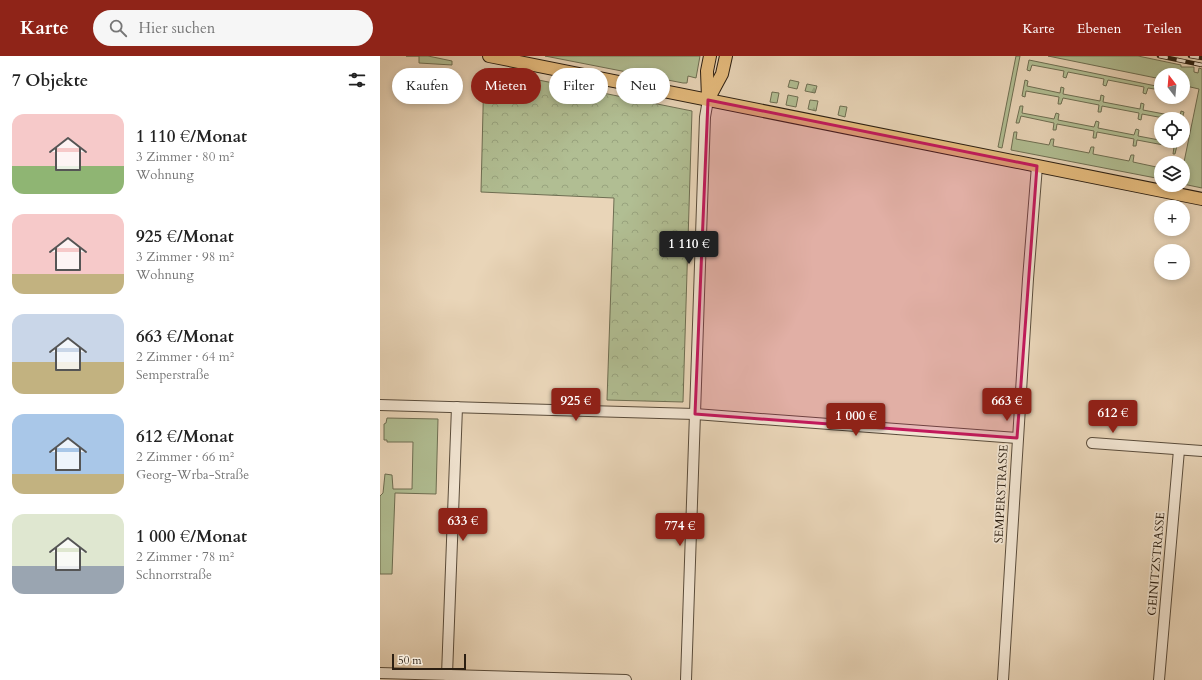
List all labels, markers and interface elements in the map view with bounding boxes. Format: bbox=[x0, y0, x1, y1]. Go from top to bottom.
search box bbox=[93, 10, 373, 46]
text: Karte bbox=[20, 15, 69, 41]
icon: search bbox=[107, 17, 129, 39]
text: Hier suchen bbox=[139, 18, 215, 38]
text: Karte bbox=[1022, 19, 1055, 38]
text: Ebenen bbox=[1077, 19, 1122, 38]
text: Teilen bbox=[1144, 19, 1182, 38]
chip: Kaufen bbox=[392, 68, 463, 104]
chip: Mieten bbox=[471, 68, 541, 104]
chip: Filter bbox=[549, 68, 608, 104]
chip: Neu bbox=[616, 68, 670, 104]
north arrow bbox=[1154, 68, 1190, 104]
map controls bbox=[1154, 68, 1190, 280]
text: 7 Objekte bbox=[12, 69, 88, 92]
icon: filters bbox=[346, 69, 368, 91]
button: locate bbox=[1154, 112, 1190, 148]
text: 1 110 €/Monat bbox=[136, 125, 247, 148]
icon: home bbox=[44, 130, 92, 178]
text: 3 Zimmer · 80 m² bbox=[136, 148, 234, 166]
button: layers bbox=[1154, 156, 1190, 192]
text: Wohnung bbox=[136, 166, 194, 184]
button: + bbox=[1154, 200, 1190, 236]
text: 925 €/Monat bbox=[136, 225, 234, 248]
icon: home bbox=[44, 230, 92, 278]
pin: 1 110 € bbox=[652, 231, 726, 265]
text: 1 110 € bbox=[668, 235, 710, 253]
button: − bbox=[1154, 244, 1190, 280]
text: 3 Zimmer · 98 m² bbox=[136, 248, 234, 266]
text: Wohnung bbox=[136, 266, 194, 284]
text: 663 €/Monat bbox=[136, 325, 234, 348]
icon: home bbox=[44, 330, 92, 378]
text: 2 Zimmer · 64 m² bbox=[136, 348, 234, 366]
text: Semperstraße bbox=[136, 366, 209, 384]
pin: 925 € bbox=[548, 388, 604, 422]
pin: 663 € bbox=[979, 388, 1035, 422]
text: 925 € bbox=[560, 392, 592, 410]
text: 663 € bbox=[991, 392, 1023, 410]
pin: 612 € bbox=[1085, 400, 1141, 434]
pin: 1 000 € bbox=[819, 403, 893, 437]
text: 612 € bbox=[1097, 404, 1129, 422]
text: 1 000 € bbox=[835, 407, 877, 425]
text: 612 €/Monat bbox=[136, 425, 234, 448]
icon: home bbox=[44, 430, 92, 478]
street label: SEMPERSTRASSE bbox=[990, 444, 1012, 544]
text: 2 Zimmer · 66 m² bbox=[136, 448, 234, 466]
text: Georg-Wrba-Straße bbox=[136, 466, 249, 484]
pin: 633 € bbox=[435, 508, 491, 542]
text: 633 € bbox=[447, 512, 479, 530]
street label: GEINITZSTRASSE bbox=[1144, 512, 1168, 616]
pin: 774 € bbox=[652, 513, 708, 547]
text: 774 € bbox=[664, 517, 696, 535]
text: 1 000 €/Monat bbox=[136, 525, 247, 548]
icon: home bbox=[44, 530, 92, 578]
text: 2 Zimmer · 78 m² bbox=[136, 548, 234, 566]
text: Schnorrstraße bbox=[136, 566, 212, 584]
scale bar bbox=[392, 652, 466, 671]
text: 50 m bbox=[398, 653, 422, 668]

